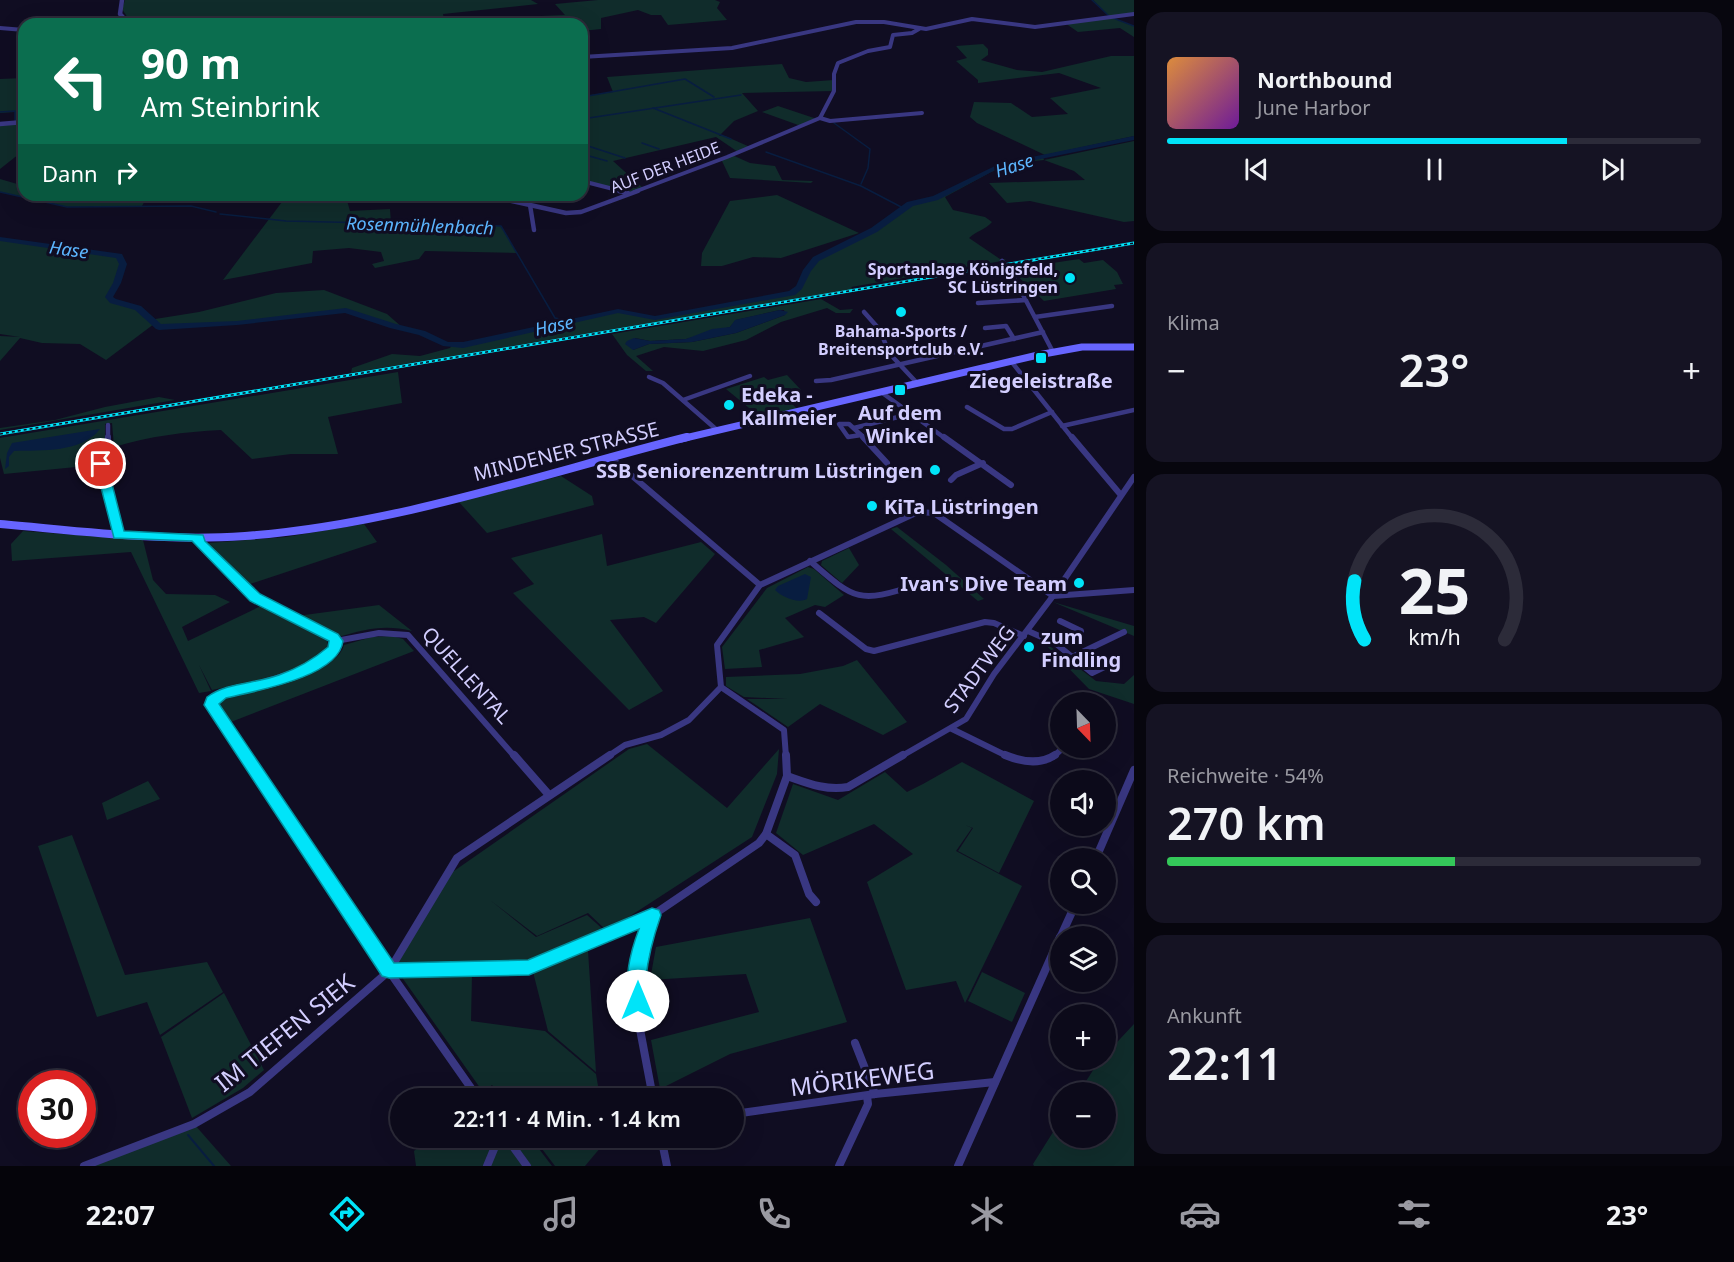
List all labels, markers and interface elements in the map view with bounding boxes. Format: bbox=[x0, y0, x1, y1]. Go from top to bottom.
text: 90 m bbox=[141, 34, 241, 91]
icon: left bbox=[42, 42, 120, 120]
text: Northbound bbox=[1257, 64, 1392, 94]
text: Am Steinbrink bbox=[141, 88, 320, 125]
text: June Harbor bbox=[1257, 94, 1371, 121]
street label: AUF DER HEIDE bbox=[607, 136, 723, 198]
water label: Hase bbox=[992, 148, 1036, 182]
icon: previous bbox=[1240, 153, 1273, 186]
icon: pause bbox=[1418, 153, 1451, 186]
icon: next bbox=[1596, 153, 1629, 186]
icon: right bbox=[110, 156, 143, 189]
text: Dann bbox=[42, 158, 98, 188]
water label: Rosenmühlenbach bbox=[346, 210, 494, 240]
water label: Hase bbox=[48, 234, 90, 264]
place label: Sportanlage Königsfeld, SC Lüstringen bbox=[868, 258, 1058, 298]
marker: Sportanlage Königsfeld, SC Lüstringen bbox=[1063, 271, 1077, 285]
marker: Bahama-Sports / Breitensportclub e.V. bbox=[894, 305, 908, 319]
water label: Hase bbox=[532, 309, 576, 341]
text: Klima bbox=[1167, 309, 1220, 336]
place label: Bahama-Sports / Breitensportclub e.V. bbox=[818, 320, 984, 360]
text: 23° bbox=[1399, 339, 1469, 400]
text: − bbox=[1167, 348, 1186, 393]
text: + bbox=[1682, 348, 1701, 393]
marker: Ziegeleistraße bbox=[1034, 351, 1048, 365]
place label: Ziegeleistraße bbox=[969, 367, 1113, 394]
place label: Edeka - Kallmeier bbox=[741, 381, 837, 431]
marker: Auf dem Winkel bbox=[893, 383, 907, 397]
marker: Edeka - Kallmeier bbox=[722, 398, 736, 412]
place label: Auf dem Winkel bbox=[858, 399, 942, 449]
street label: MINDENER STRASSE bbox=[470, 415, 662, 487]
pin bbox=[75, 438, 126, 489]
icon: arrive bbox=[84, 447, 117, 480]
place label: SSB Seniorenzentrum Lüstringen bbox=[596, 457, 923, 484]
marker: SSB Seniorenzentrum Lüstringen bbox=[928, 463, 942, 477]
place label: KiTa Lüstringen bbox=[884, 493, 1039, 520]
marker: KiTa Lüstringen bbox=[865, 499, 879, 513]
text: 25 bbox=[1398, 547, 1470, 632]
place label: Ivan's Dive Team bbox=[900, 570, 1067, 597]
marker: Ivan's Dive Team bbox=[1072, 576, 1086, 590]
street label: STADTWEG bbox=[937, 620, 1021, 718]
street label: QUELLENTAL bbox=[416, 621, 518, 729]
text: km/h bbox=[1408, 622, 1460, 651]
place label: zum Findling bbox=[1041, 623, 1121, 673]
marker: zum Findling bbox=[1022, 640, 1036, 654]
north arrow bbox=[1050, 692, 1116, 758]
map controls bbox=[1050, 692, 1116, 1148]
text: Reichweite · 54% bbox=[1167, 762, 1324, 789]
button: sound bbox=[1050, 770, 1116, 836]
text: 270 km bbox=[1167, 792, 1326, 853]
button: search bbox=[1050, 848, 1116, 914]
button: layers bbox=[1050, 926, 1116, 992]
street label: IM TIEFEN SIEK bbox=[207, 965, 361, 1099]
position arrow bbox=[606, 969, 670, 1033]
text: Ankunft bbox=[1167, 1002, 1242, 1029]
button: + bbox=[1050, 1004, 1116, 1070]
text: 22:11 bbox=[1167, 1032, 1282, 1093]
street label: MÖRIKEWEG bbox=[788, 1053, 936, 1103]
speed limit sign: 30 bbox=[18, 1070, 96, 1148]
button: − bbox=[1050, 1082, 1116, 1148]
text: 22:11 · 4 Min. · 1.4 km bbox=[453, 1103, 681, 1133]
icon: directions bbox=[326, 1193, 368, 1235]
icon: music bbox=[540, 1193, 582, 1235]
icon: phone bbox=[753, 1193, 795, 1235]
icon: climate bbox=[966, 1193, 1008, 1235]
icon: car bbox=[1179, 1193, 1221, 1235]
icon: filters bbox=[1393, 1193, 1435, 1235]
text: 22:07 bbox=[86, 1196, 155, 1233]
text: 23° bbox=[1606, 1196, 1648, 1233]

